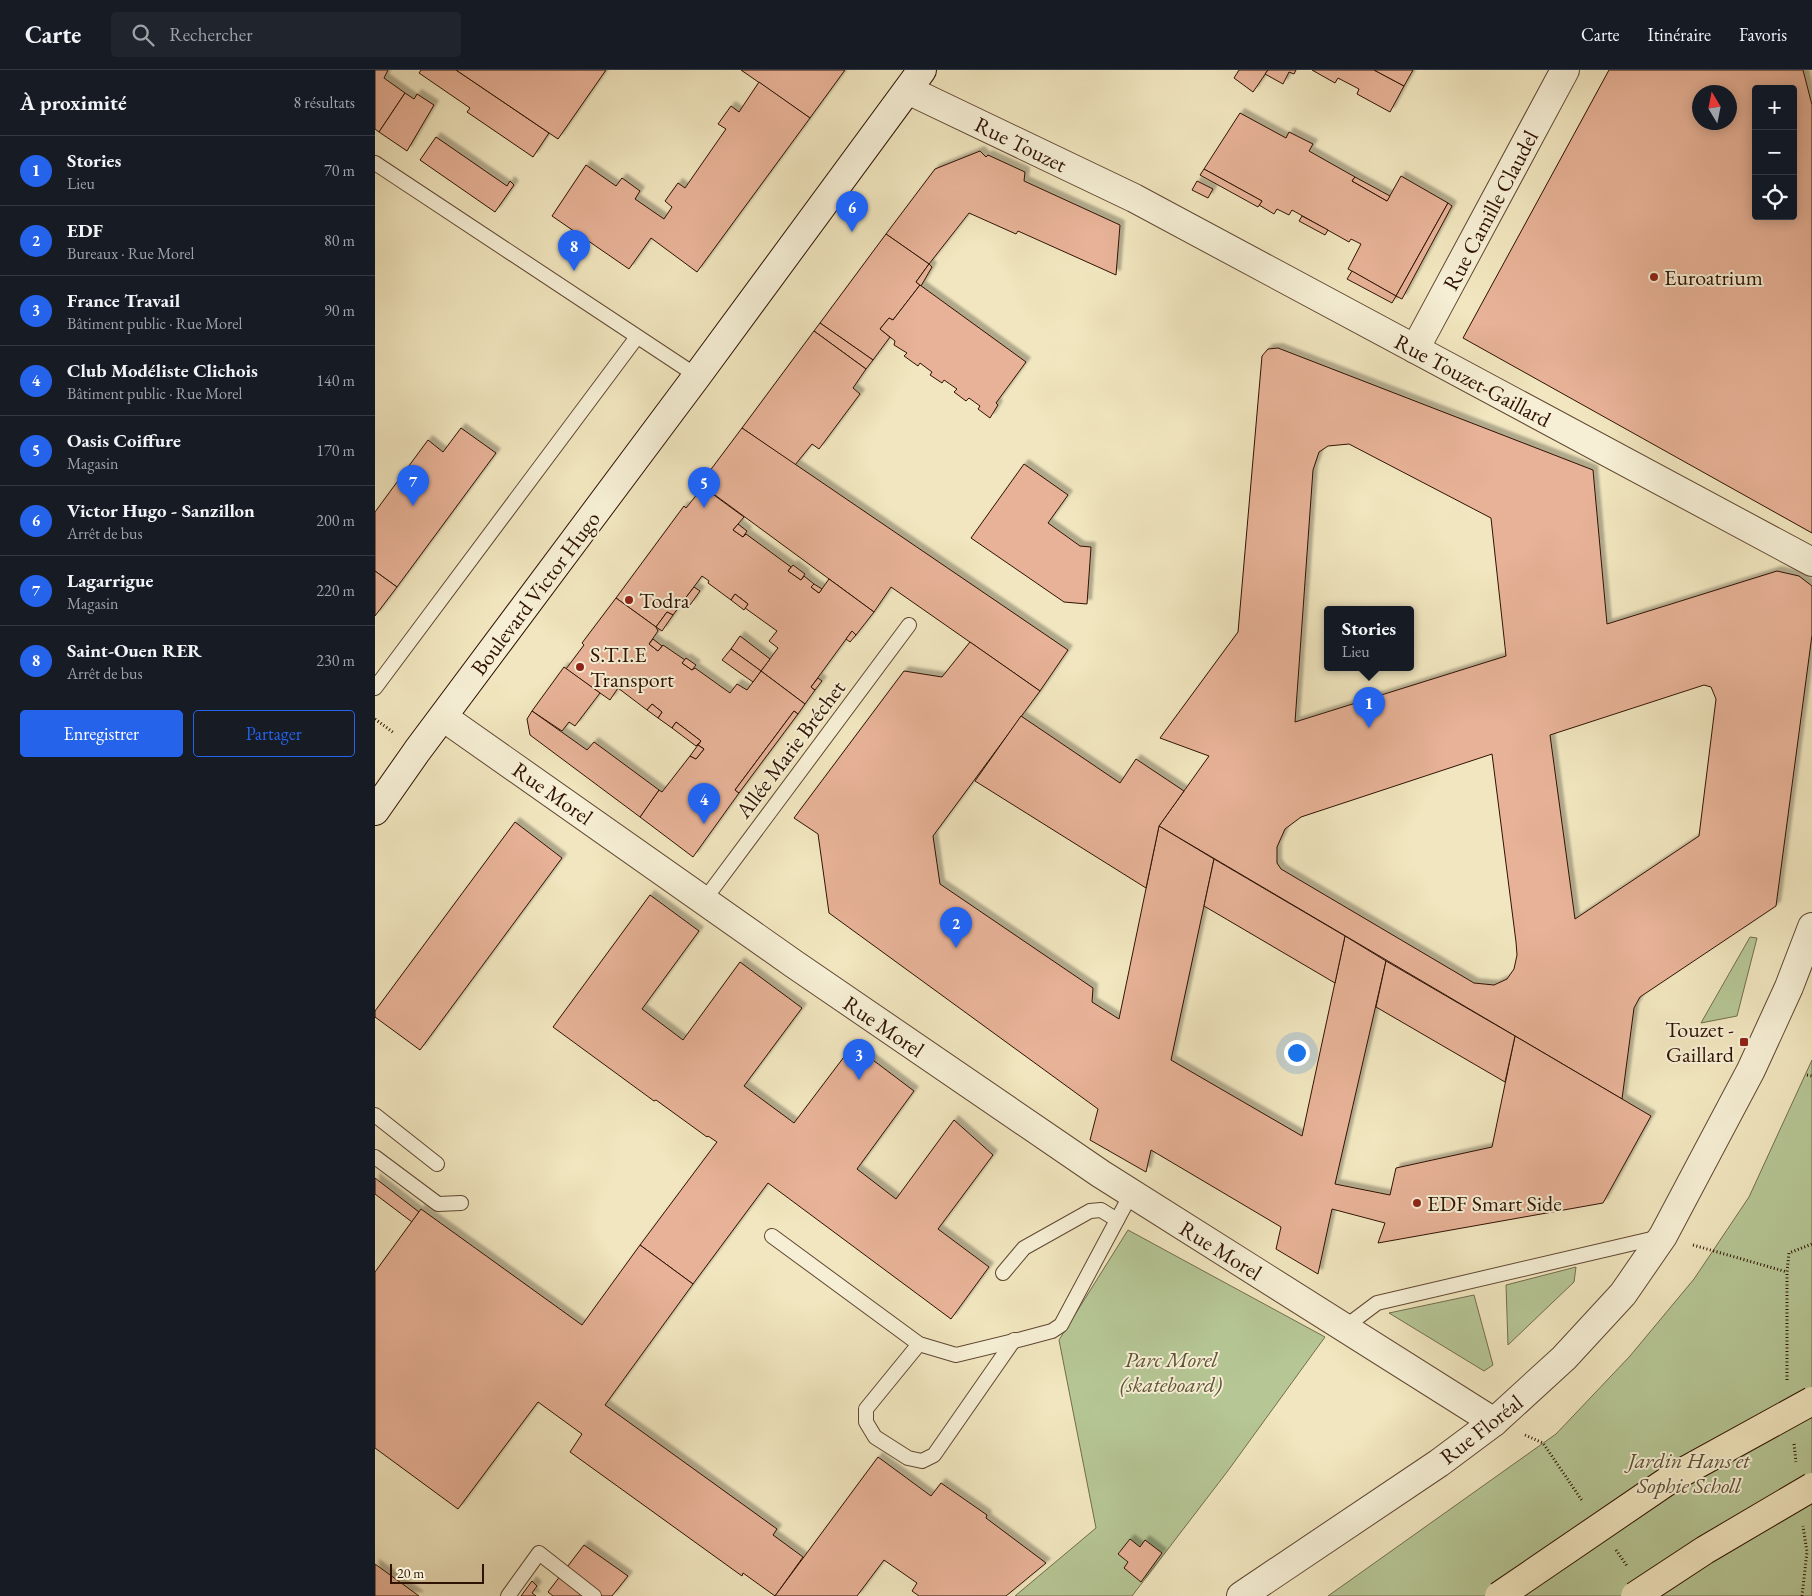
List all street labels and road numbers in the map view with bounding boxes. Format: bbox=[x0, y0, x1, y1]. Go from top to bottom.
street label: Rue Touzet bbox=[970, 110, 1072, 179]
street label: Rue Camille Claudel bbox=[1436, 125, 1545, 295]
street label: Rue Touzet-Gaillard bbox=[1390, 327, 1557, 434]
street label: Boulevard Victor Hugo bbox=[464, 505, 607, 681]
street label: Allée Marie Bréchet bbox=[728, 674, 852, 825]
street label: Rue Morel bbox=[507, 755, 599, 832]
street label: Rue Morel bbox=[838, 989, 930, 1064]
street label: Rue Morel bbox=[1174, 1214, 1267, 1287]
street label: Rue Floréal bbox=[1434, 1388, 1529, 1471]

